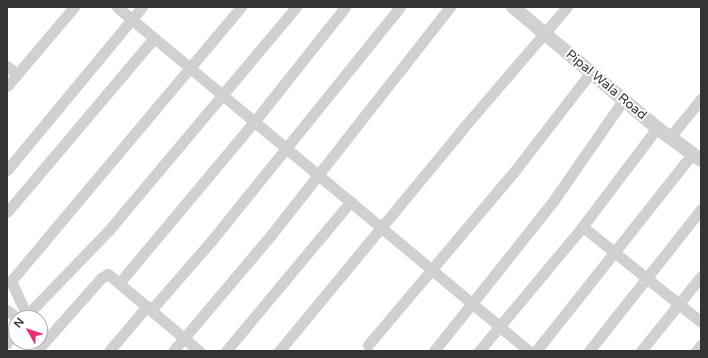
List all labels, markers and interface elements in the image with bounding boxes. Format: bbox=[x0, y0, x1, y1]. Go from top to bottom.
street label: Pipal Wala Road bbox=[562, 47, 650, 123]
north arrow bbox=[8, 310, 48, 350]
text: N bbox=[11, 315, 27, 330]

